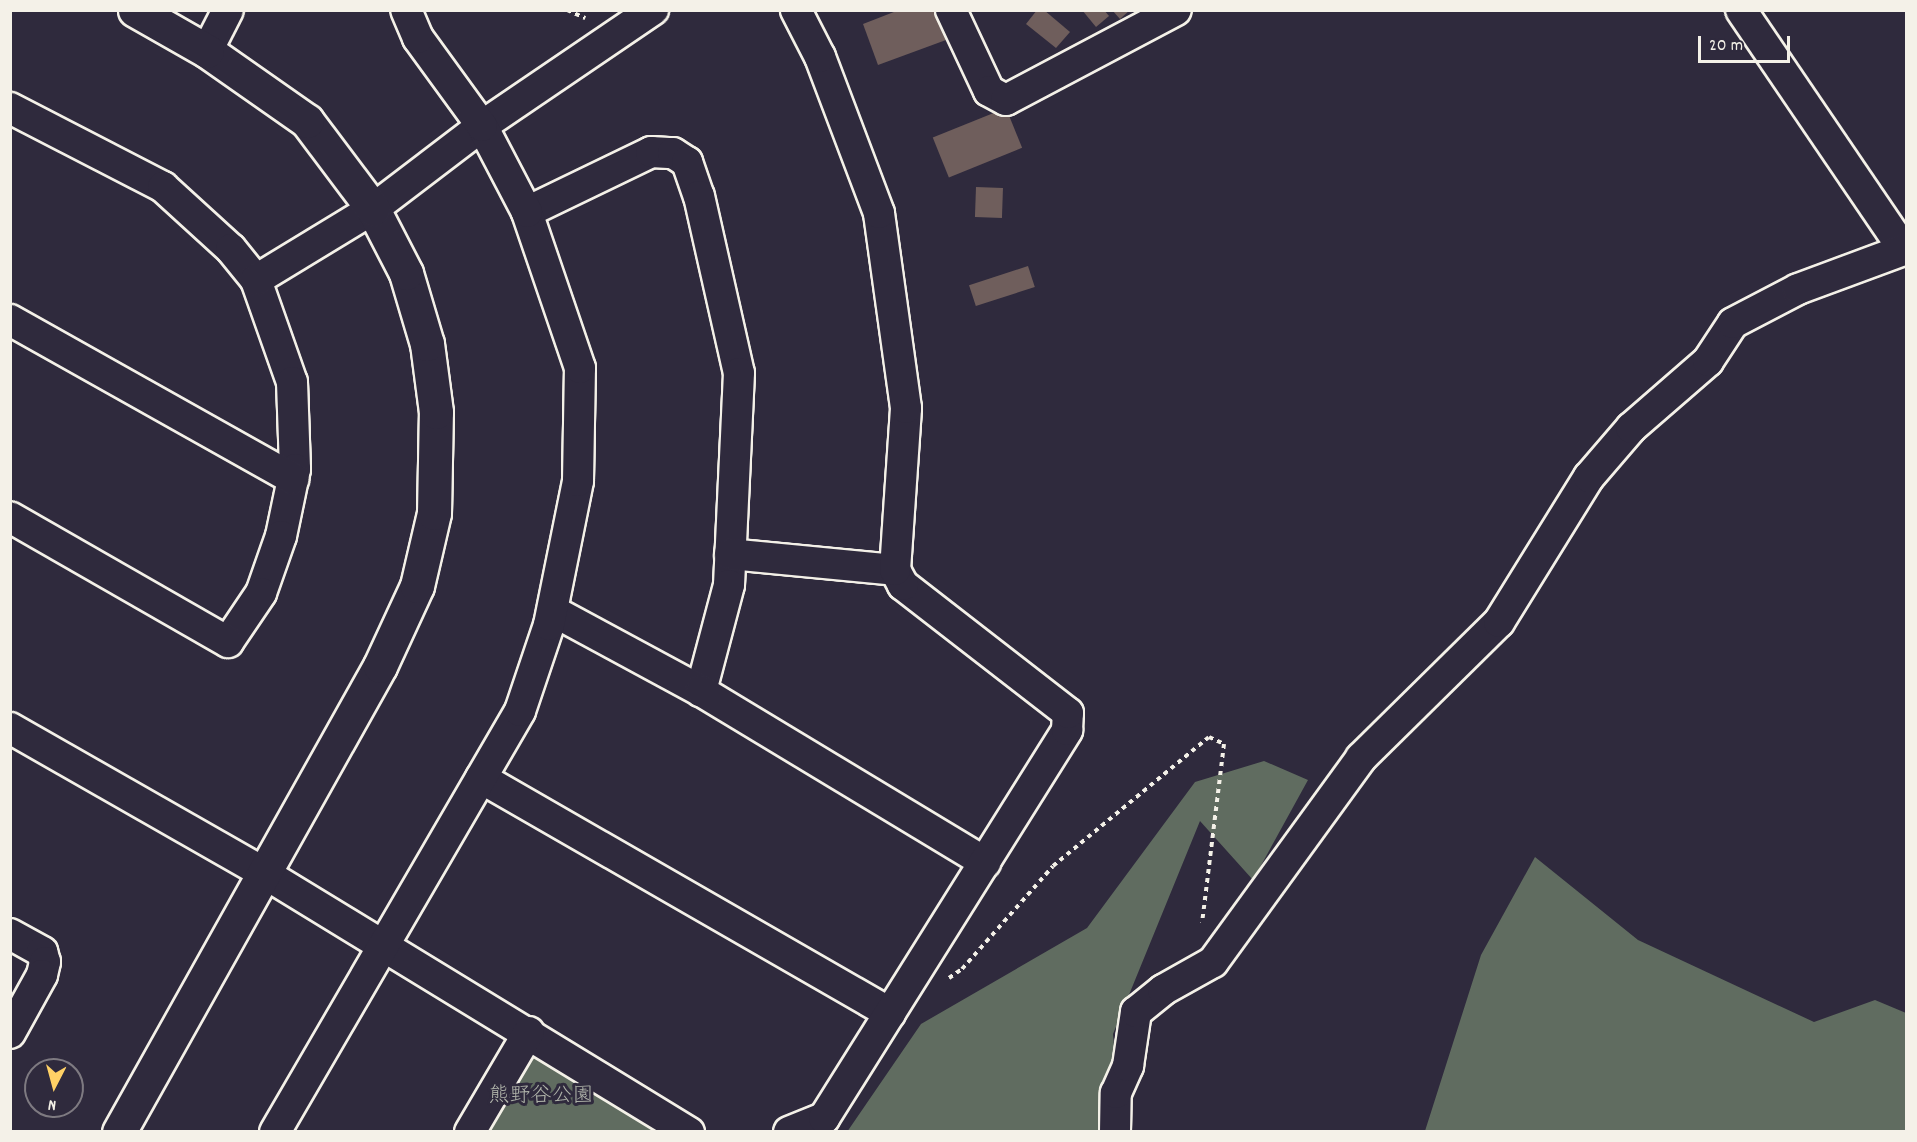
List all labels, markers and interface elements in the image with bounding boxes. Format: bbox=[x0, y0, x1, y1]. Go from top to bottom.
scale bar bbox=[1701, 24, 1792, 62]
text: 20 m bbox=[1709, 34, 1743, 59]
north arrow bbox=[24, 1058, 84, 1118]
park label: 熊野谷公園 bbox=[489, 1084, 593, 1110]
text: N bbox=[47, 1093, 57, 1116]

